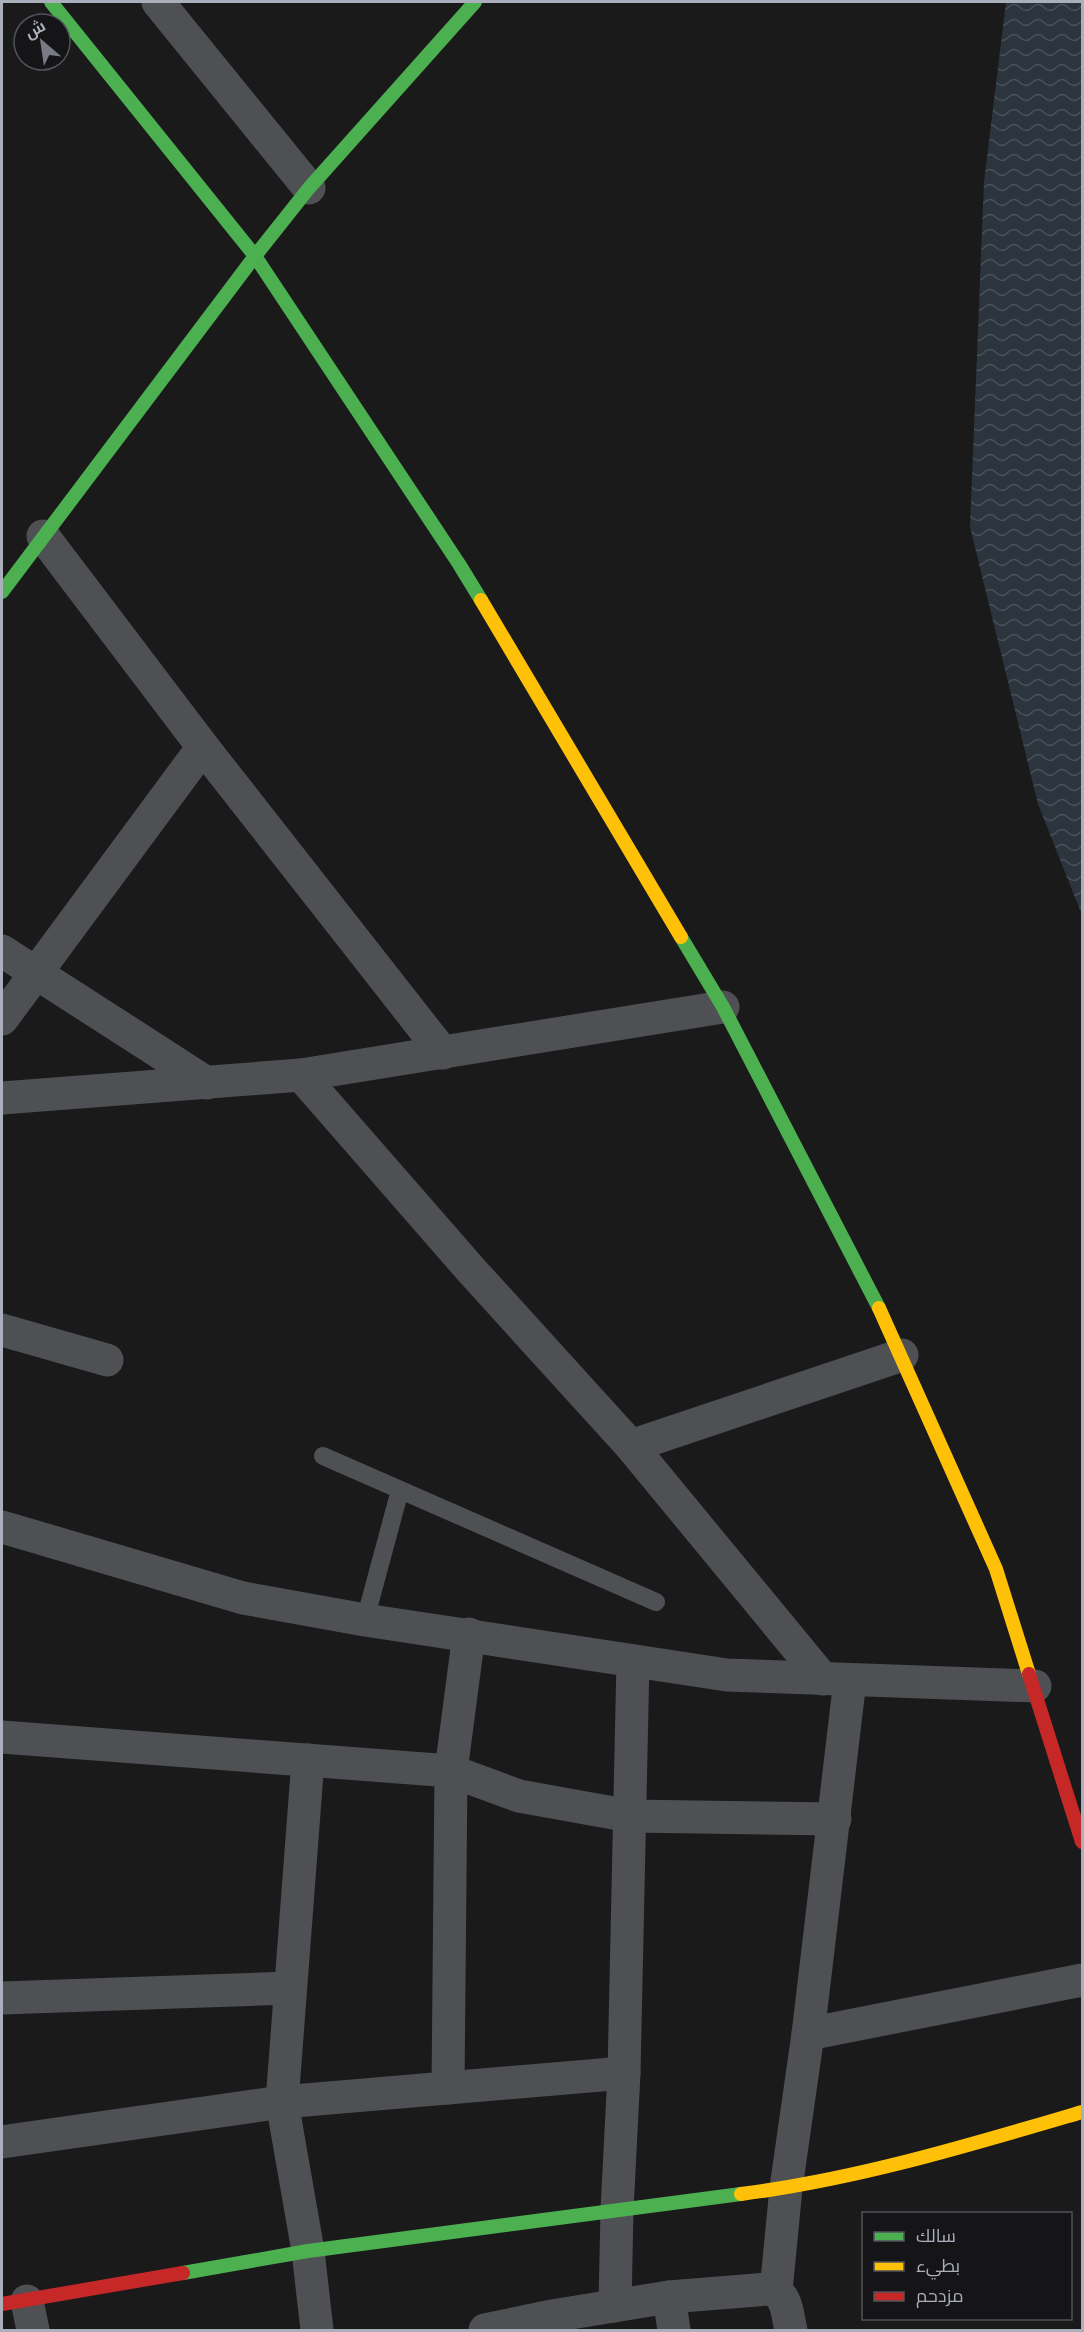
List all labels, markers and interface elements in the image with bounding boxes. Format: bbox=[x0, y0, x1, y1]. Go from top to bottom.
north arrow bbox=[12, 12, 72, 72]
text: ش bbox=[20, 14, 49, 43]
legend bbox=[862, 2212, 1072, 2320]
text: سالك bbox=[916, 2223, 956, 2247]
text: بطيء bbox=[916, 2253, 960, 2280]
text: مزدحم bbox=[916, 2283, 964, 2308]

